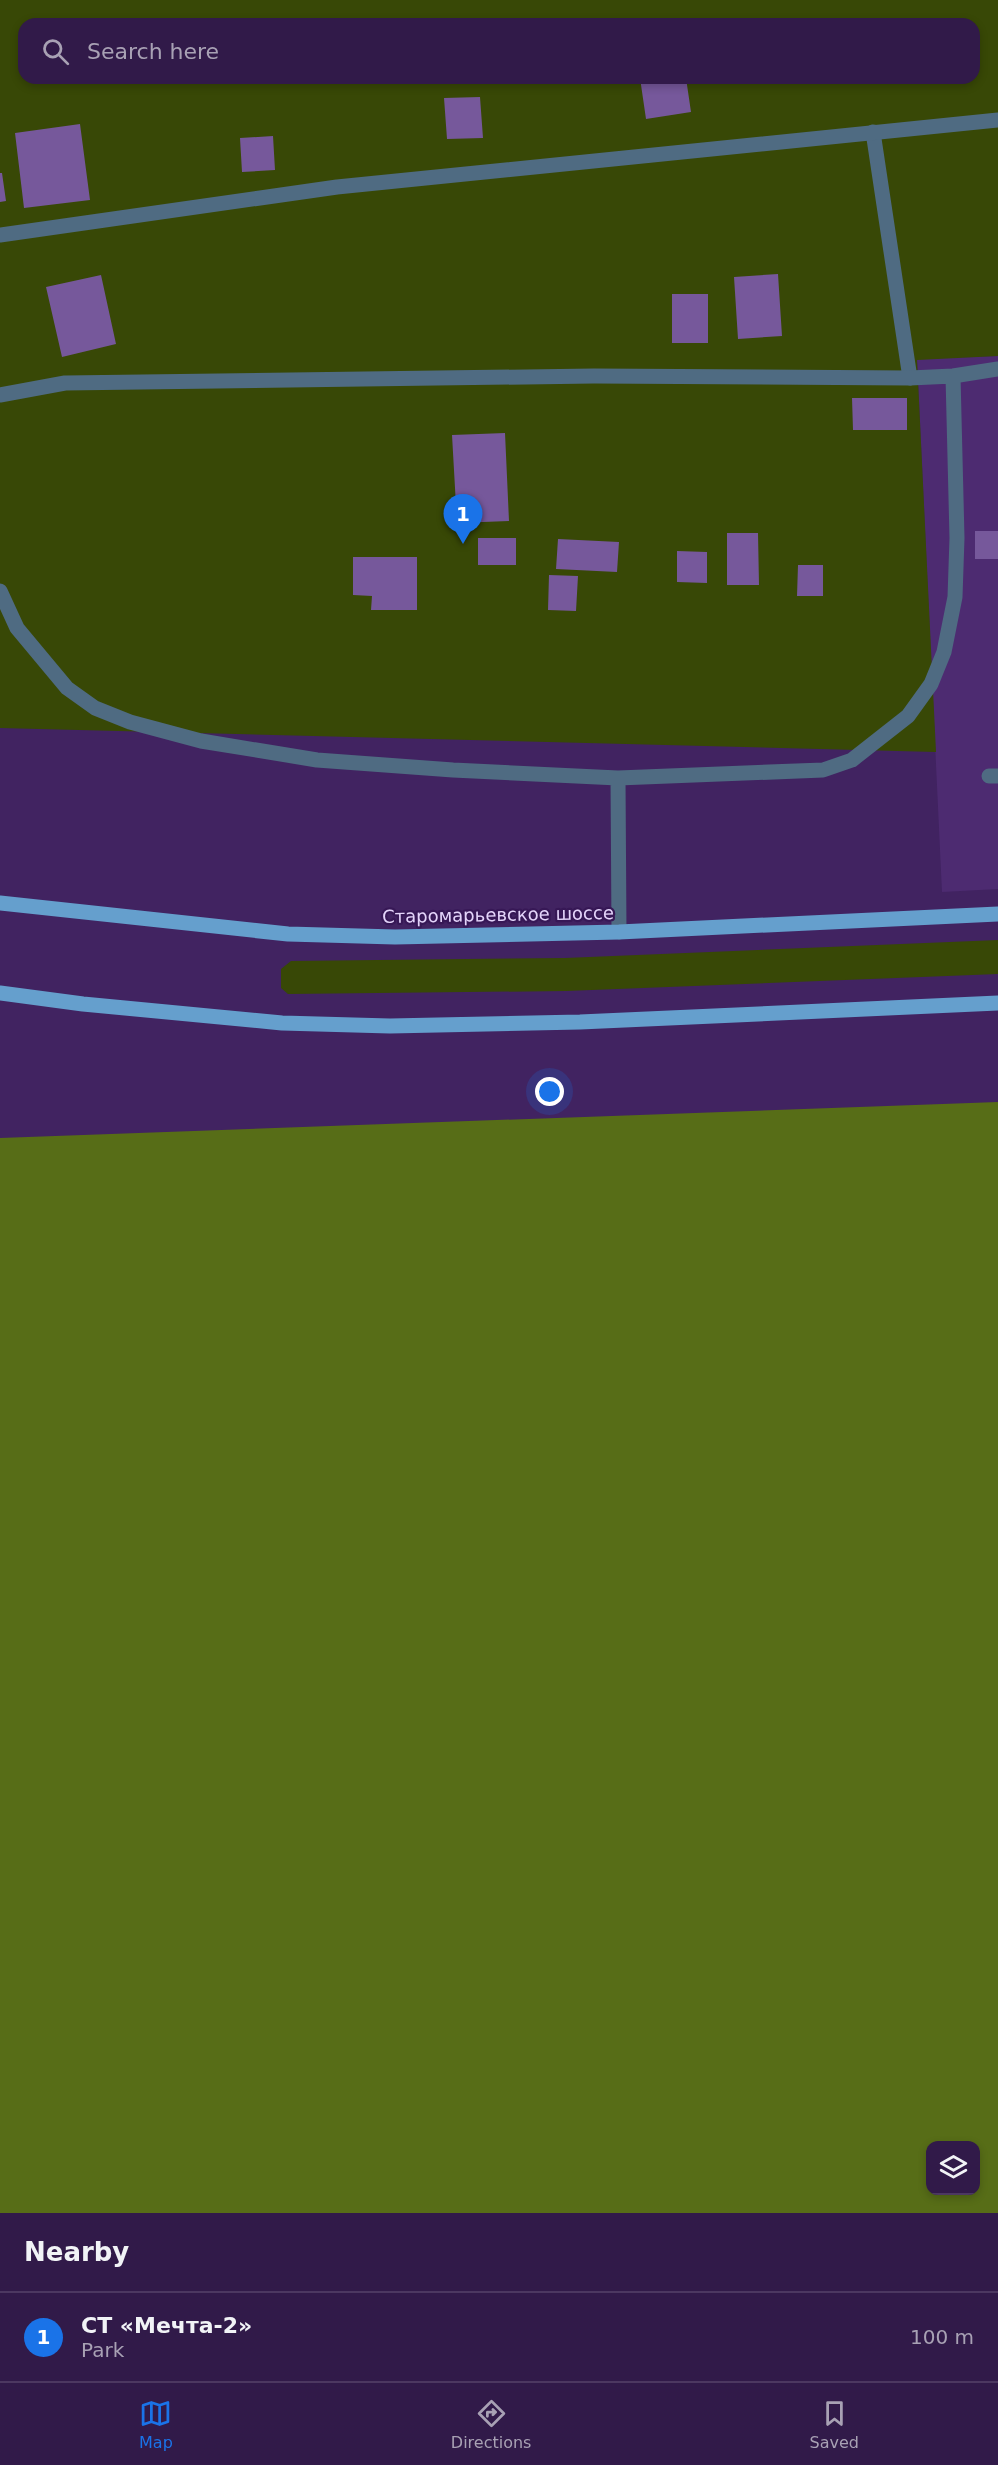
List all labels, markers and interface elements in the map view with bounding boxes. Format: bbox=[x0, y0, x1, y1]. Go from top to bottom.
search box bbox=[18, 18, 980, 84]
icon: search bbox=[39, 35, 72, 68]
text: Search here bbox=[87, 39, 219, 64]
pin: 1 bbox=[444, 494, 482, 544]
street label: Старомарьевское шоссе bbox=[382, 902, 614, 927]
your location bbox=[535, 1077, 564, 1106]
map controls bbox=[926, 2141, 980, 2195]
button: layers bbox=[926, 2141, 980, 2195]
text: Nearby bbox=[24, 2237, 129, 2267]
text: СТ «Мечта-2» bbox=[81, 2313, 252, 2338]
text: 1 bbox=[37, 2325, 50, 2349]
text: 100 m bbox=[910, 2325, 974, 2349]
text: Park bbox=[81, 2338, 124, 2362]
tab: Map bbox=[139, 2397, 173, 2452]
tab: Directions bbox=[451, 2397, 531, 2452]
tab: Saved bbox=[810, 2397, 859, 2452]

